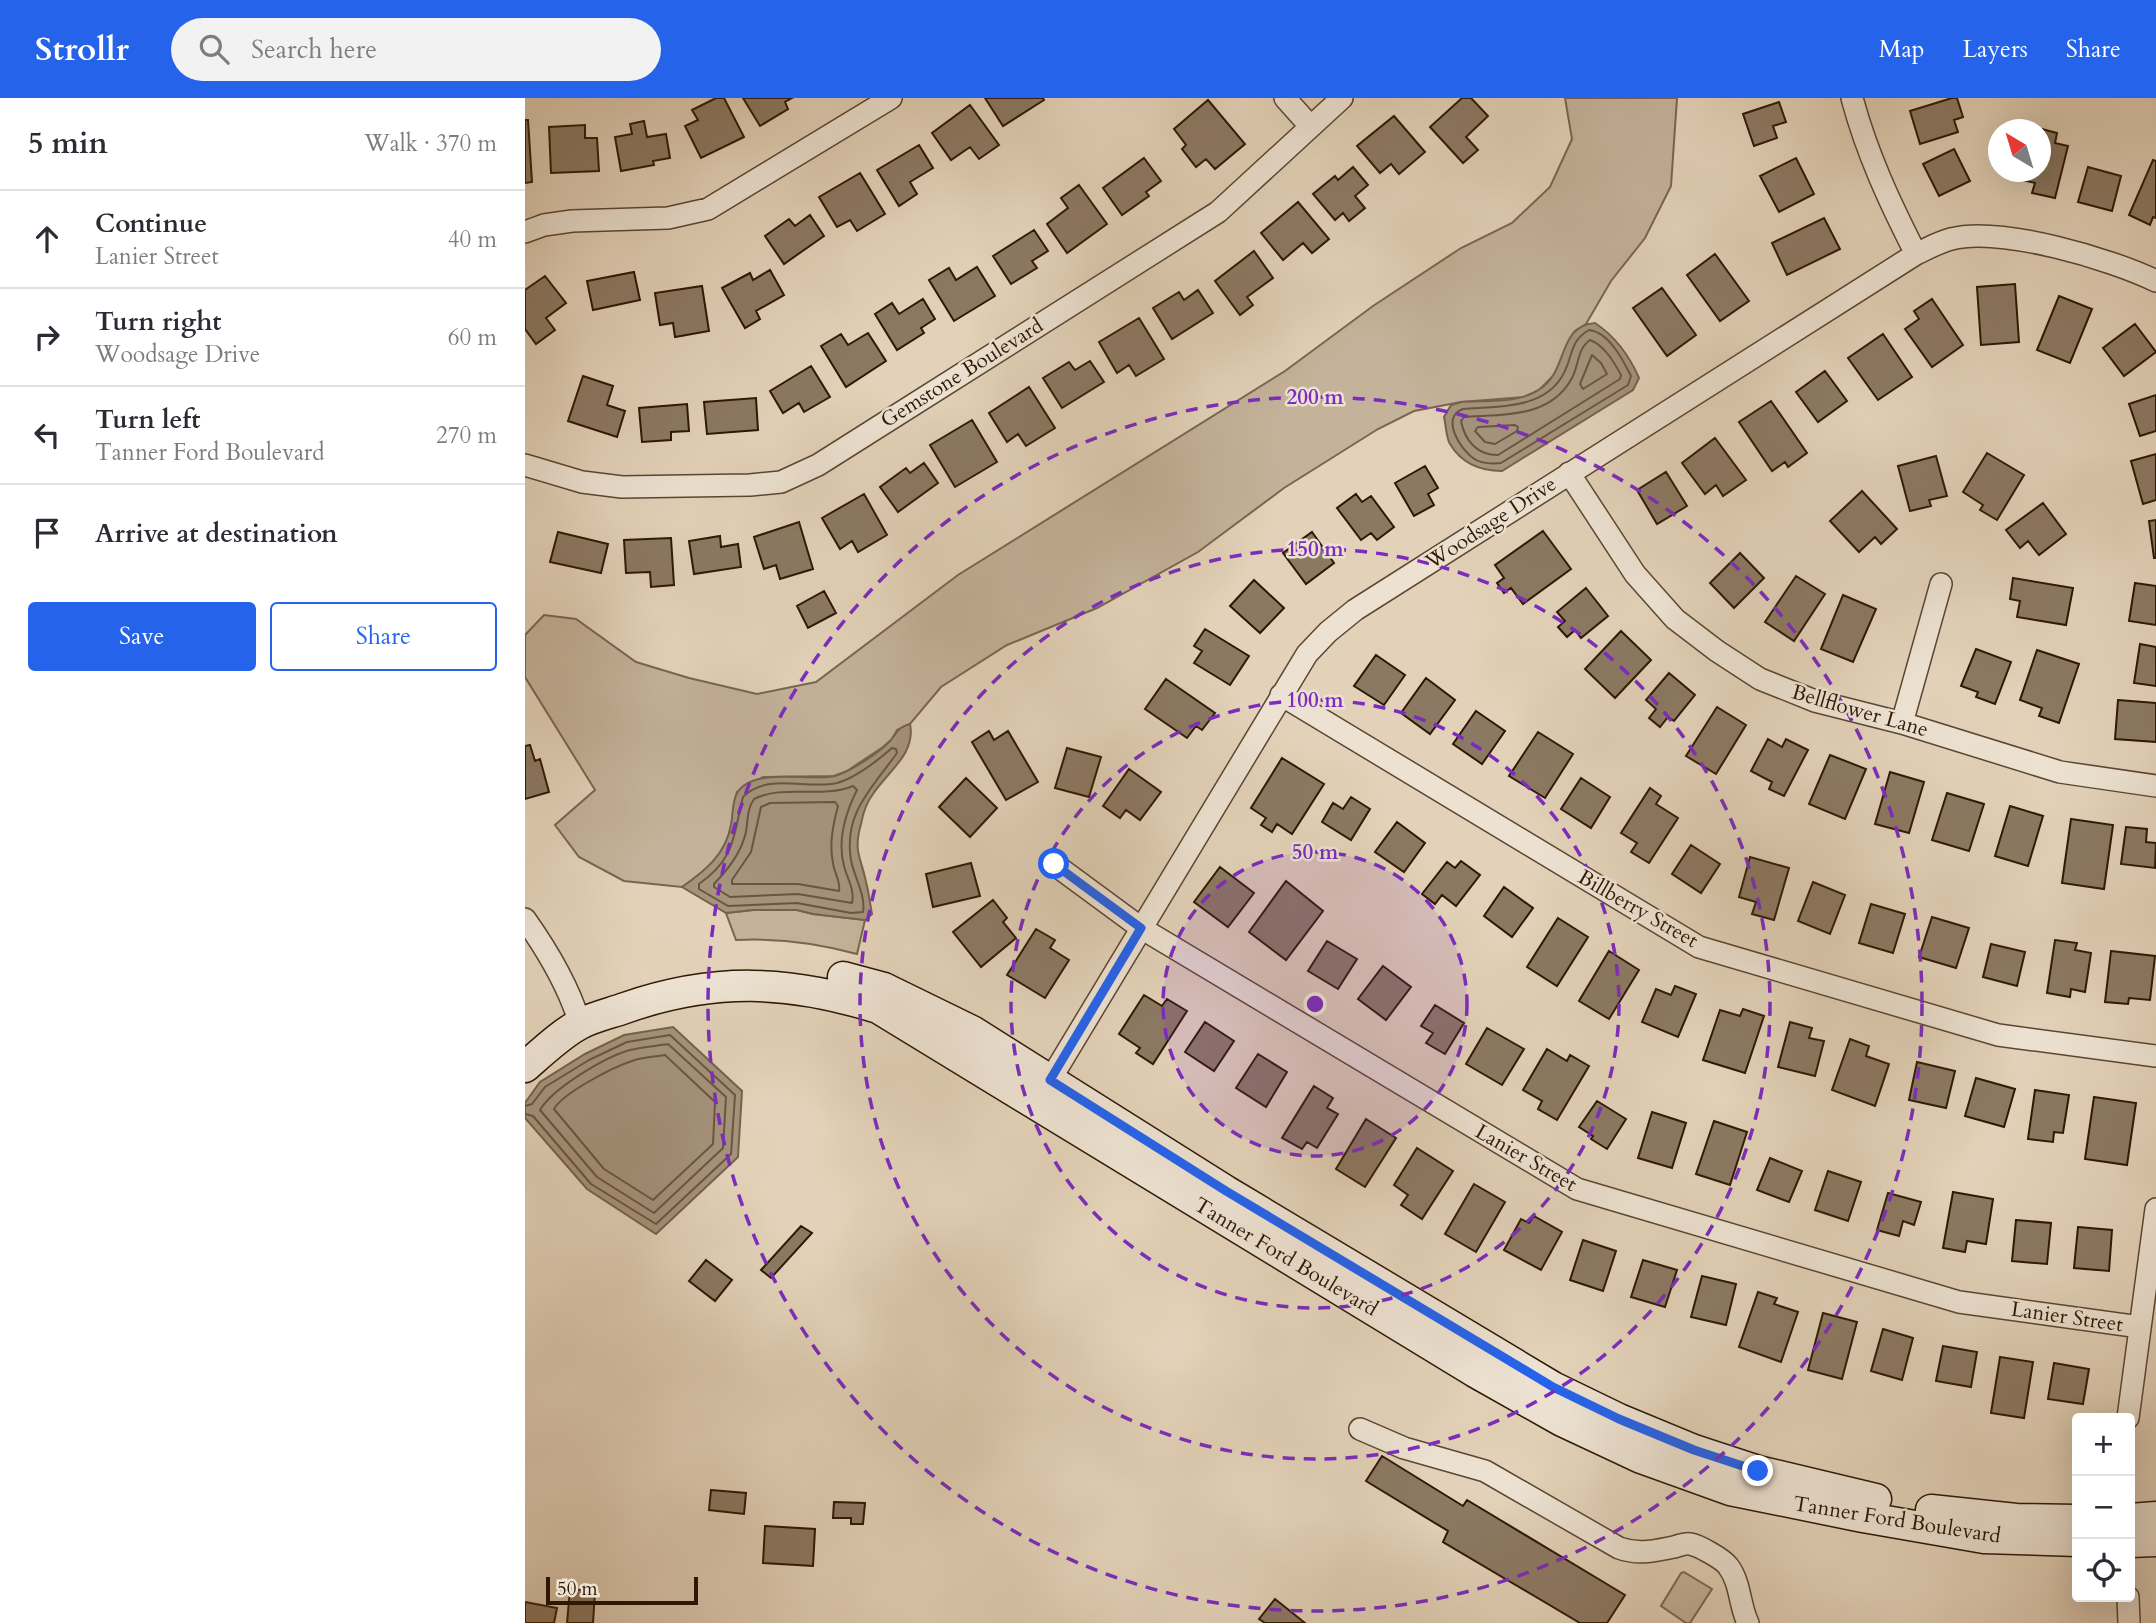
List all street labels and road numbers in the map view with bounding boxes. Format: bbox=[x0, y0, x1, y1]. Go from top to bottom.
street label: Gemstone Boulevard bbox=[875, 311, 1049, 435]
street label: Woodsage Drive bbox=[1419, 470, 1562, 577]
street label: Bellflower Lane bbox=[1788, 678, 1932, 744]
street label: Billberry Street bbox=[1573, 863, 1704, 955]
street label: Lanier Street bbox=[1470, 1117, 1582, 1199]
street label: Tanner Ford Boulevard bbox=[1189, 1191, 1383, 1323]
street label: Lanier Street bbox=[2009, 1295, 2125, 1339]
street label: Tanner Ford Boulevard bbox=[1791, 1489, 2003, 1551]

